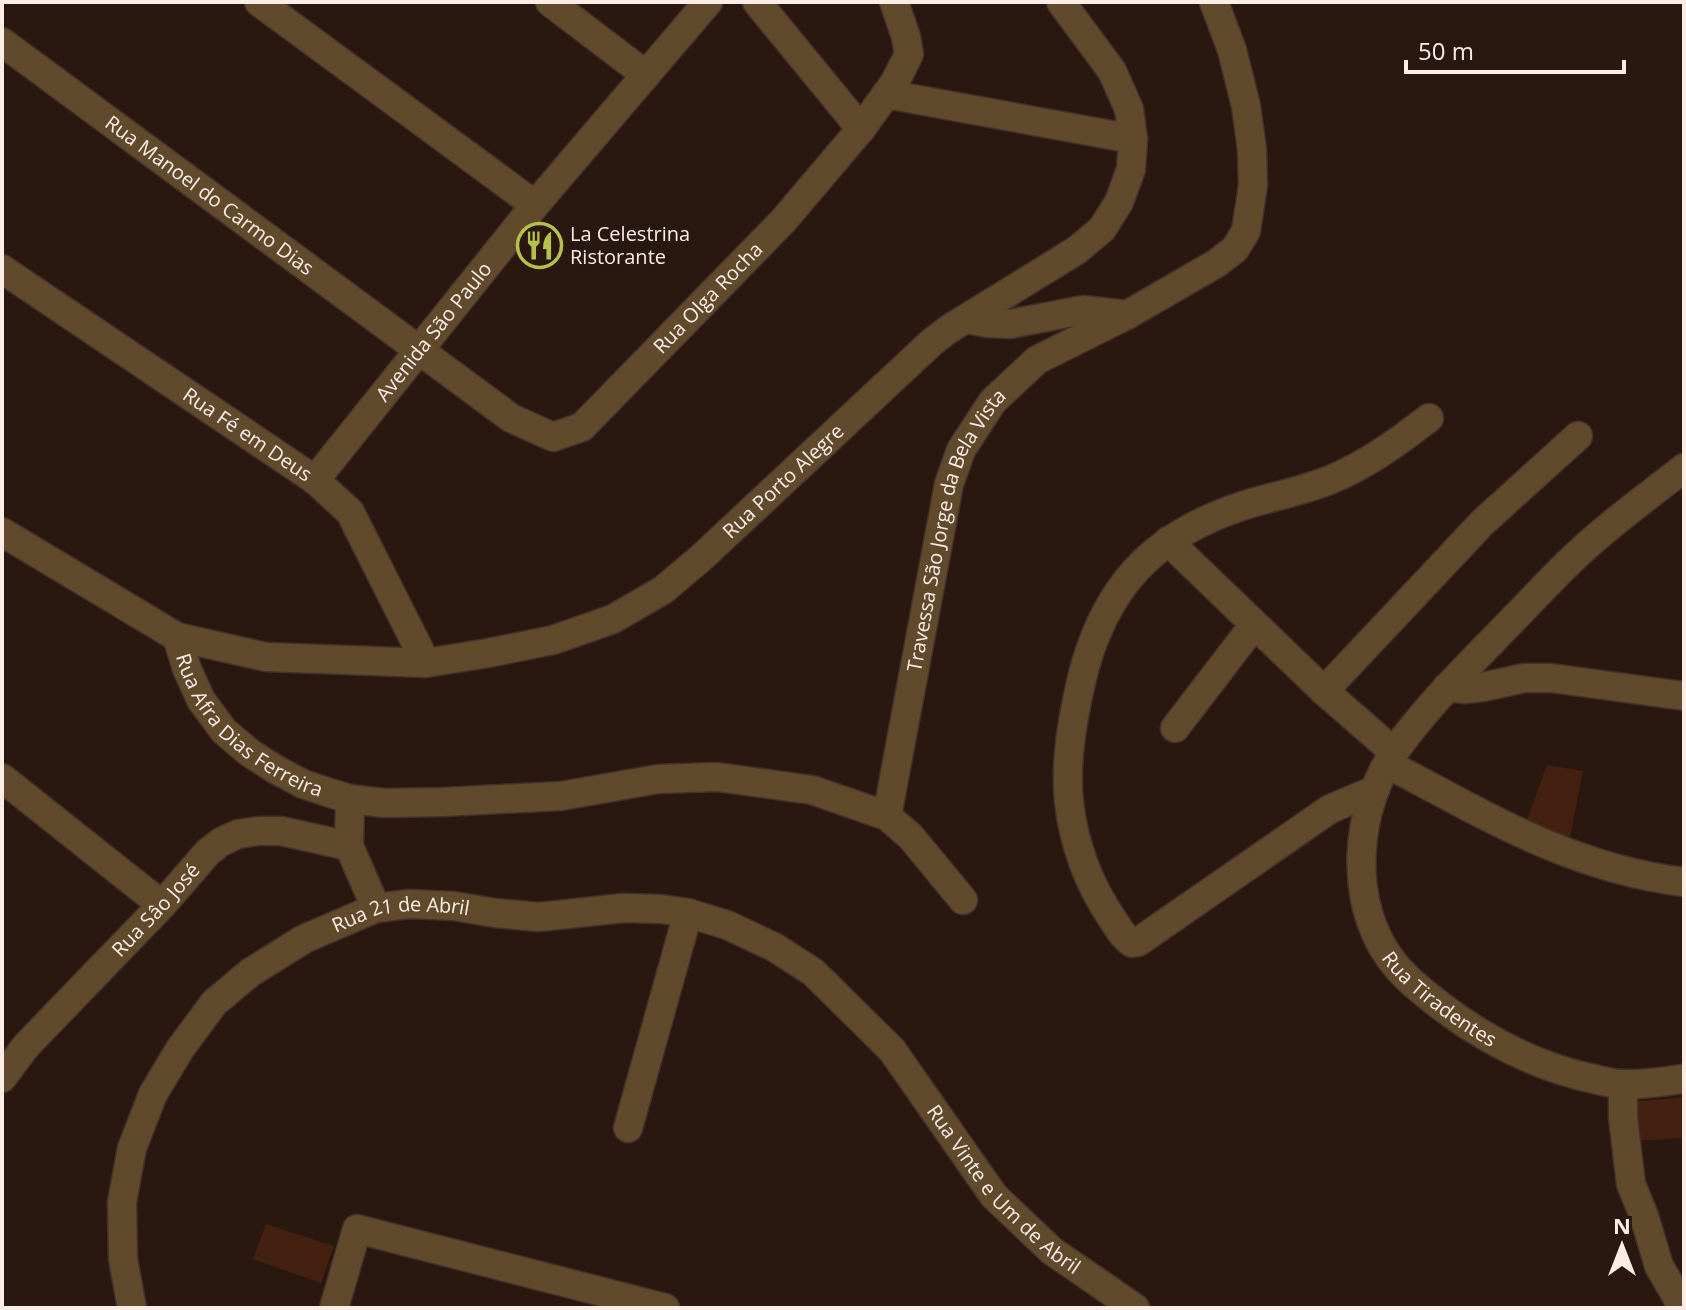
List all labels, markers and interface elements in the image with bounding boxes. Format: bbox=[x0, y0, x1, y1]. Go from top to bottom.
scale bar bbox=[1406, 24, 1624, 74]
text: 50 m bbox=[1418, 34, 1474, 67]
street label: Rua Manoel do Carmo Dias bbox=[100, 109, 320, 281]
place label: La Celestrina Ristorante bbox=[570, 220, 690, 270]
restaurant icon: La Celestrina Ristorante bbox=[515, 222, 563, 270]
street label: Rua Olga Rocha bbox=[647, 236, 768, 359]
street label: Avenida São Paulo bbox=[369, 256, 497, 407]
street label: Rua Fé em Deus bbox=[178, 381, 318, 487]
street label: Travessa São Jorge da Bela Vista bbox=[900, 382, 1011, 674]
street label: Rua Porto Alegre bbox=[716, 417, 849, 544]
street label: Rua Afra Dias Ferreira bbox=[170, 650, 327, 803]
street label: Rua Sâo José bbox=[105, 857, 205, 962]
street label: Rua 21 de Abril bbox=[327, 890, 472, 938]
street label: Rua Tiradentes bbox=[1376, 946, 1502, 1053]
street label: Rua Vinte e Um de Abril bbox=[921, 1099, 1086, 1280]
north arrow bbox=[1582, 1206, 1662, 1286]
text: N bbox=[1613, 1210, 1631, 1240]

